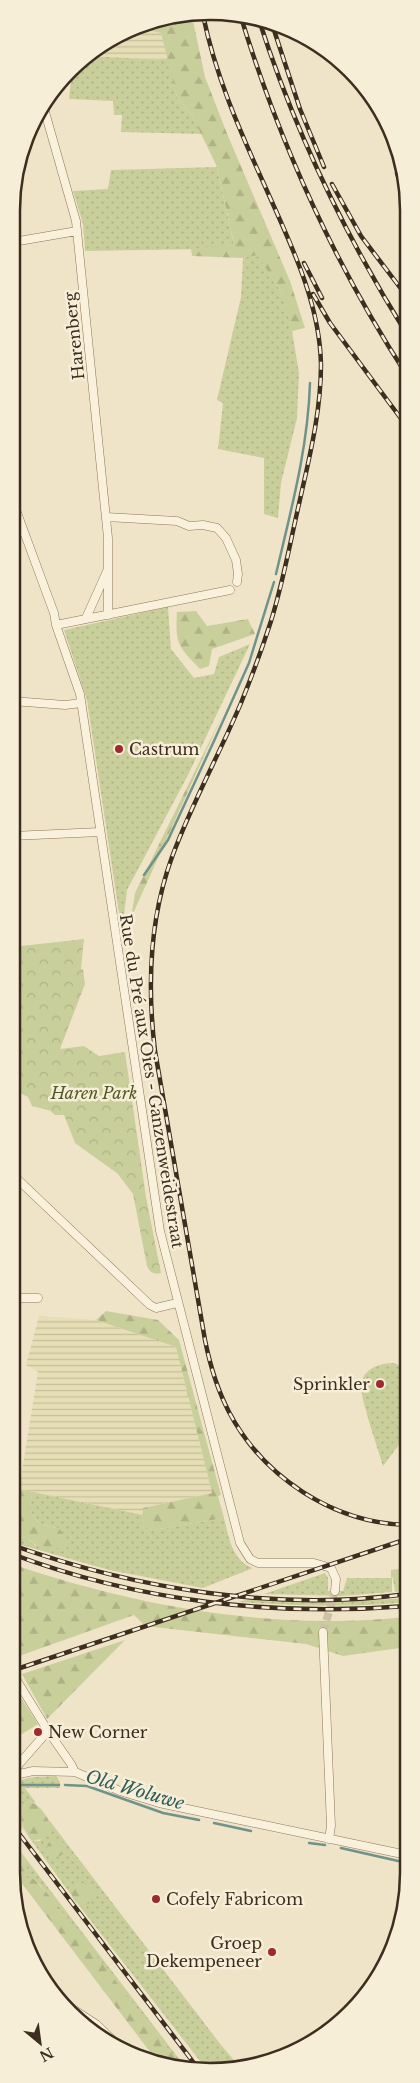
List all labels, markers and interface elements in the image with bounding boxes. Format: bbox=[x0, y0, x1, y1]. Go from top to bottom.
street label: Harenberg bbox=[59, 291, 89, 381]
place label: Castrum bbox=[129, 739, 200, 759]
marker: Castrum bbox=[113, 743, 125, 755]
street label: Rue du Pré aux Oies - Ganzenweidestraat bbox=[116, 913, 188, 1249]
park label: Haren Park bbox=[50, 1083, 137, 1103]
place label: Sprinkler bbox=[293, 1374, 370, 1394]
marker: Sprinkler bbox=[374, 1378, 386, 1390]
place label: New Corner bbox=[48, 1722, 148, 1742]
marker: New Corner bbox=[32, 1726, 44, 1738]
water label: Old Woluwe bbox=[83, 1765, 187, 1815]
place label: Cofely Fabricom bbox=[166, 1889, 303, 1909]
marker: Cofely Fabricom bbox=[150, 1893, 162, 1905]
place label: Groep Dekempeneer bbox=[146, 1933, 262, 1971]
marker: Groep Dekempeneer bbox=[266, 1946, 278, 1958]
north arrow bbox=[15, 2018, 65, 2068]
text: N bbox=[36, 2043, 56, 2065]

